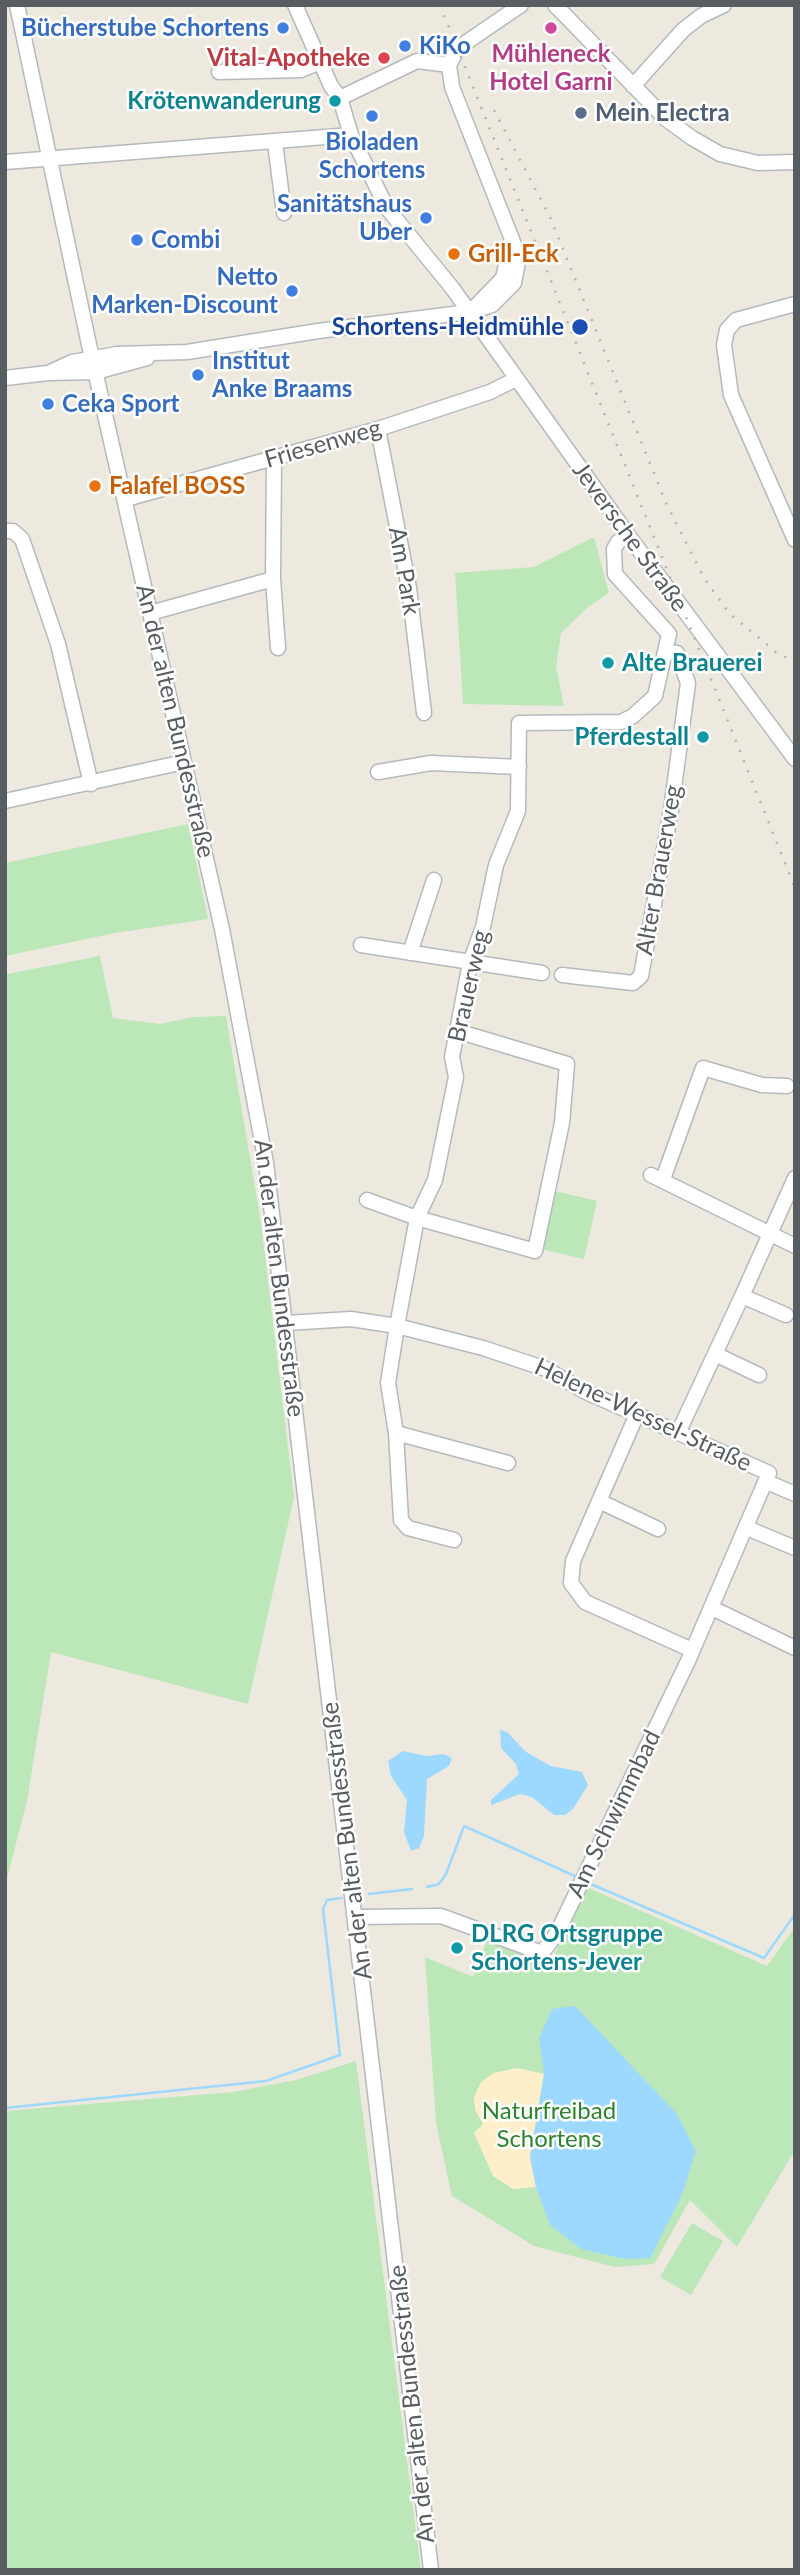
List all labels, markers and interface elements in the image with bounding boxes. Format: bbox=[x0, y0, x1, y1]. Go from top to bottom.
place label: Bücherstube Schortens bbox=[21, 14, 269, 42]
marker: Bücherstube Schortens bbox=[275, 20, 291, 36]
marker: Mühleneck Hotel Garni bbox=[543, 20, 559, 36]
place label: KiKo bbox=[419, 32, 471, 60]
marker: KiKo bbox=[397, 38, 413, 54]
place label: Mühleneck Hotel Garni bbox=[489, 40, 613, 96]
place label: Vital-Apotheke bbox=[207, 44, 370, 72]
marker: Vital-Apotheke bbox=[376, 50, 392, 66]
place label: Krötenwanderung bbox=[127, 87, 321, 115]
marker: Krötenwanderung bbox=[327, 93, 343, 109]
place label: Mein Electra bbox=[595, 99, 730, 127]
marker: Mein Electra bbox=[573, 105, 589, 121]
marker: Bioladen Schortens bbox=[364, 108, 380, 124]
place label: Bioladen Schortens bbox=[319, 128, 425, 184]
place label: Sanitätshaus Uber bbox=[277, 190, 412, 246]
marker: Sanitätshaus Uber bbox=[418, 210, 434, 226]
place label: Combi bbox=[151, 226, 220, 254]
marker: Combi bbox=[129, 232, 145, 248]
place label: Grill-Eck bbox=[468, 240, 559, 268]
marker: Grill-Eck bbox=[446, 246, 462, 262]
place label: Netto Marken-Discount bbox=[91, 263, 278, 319]
marker: Netto Marken-Discount bbox=[284, 283, 300, 299]
place label: Schortens-Heidmühle bbox=[332, 313, 564, 341]
marker: Schortens-Heidmühle bbox=[570, 317, 590, 337]
place label: Institut Anke Braams bbox=[212, 347, 352, 403]
marker: Institut Anke Braams bbox=[190, 367, 206, 383]
place label: Ceka Sport bbox=[62, 390, 180, 418]
marker: Ceka Sport bbox=[40, 396, 56, 412]
street label: Friesenweg bbox=[261, 414, 385, 474]
street label: Jeversche Straße bbox=[566, 457, 694, 617]
place label: Falafel BOSS bbox=[109, 472, 245, 500]
marker: Falafel BOSS bbox=[87, 478, 103, 494]
street label: Am Park bbox=[382, 525, 426, 617]
street label: An der alten Bundesstraße bbox=[130, 582, 220, 860]
place label: Alte Brauerei bbox=[622, 649, 763, 677]
marker: Alte Brauerei bbox=[600, 655, 616, 671]
place label: Pferdestall bbox=[574, 723, 689, 751]
marker: Pferdestall bbox=[695, 729, 711, 745]
street label: Alter Brauerweg bbox=[630, 783, 688, 957]
street label: Brauerweg bbox=[442, 927, 496, 1045]
street label: An der alten Bundesstraße bbox=[248, 1137, 310, 1419]
street label: Helene-Wessel-Straße bbox=[530, 1352, 756, 1478]
street label: An der alten Bundesstraße bbox=[316, 1700, 378, 1982]
street label: Am Schwimmbad bbox=[561, 1726, 667, 1902]
place label: DLRG Ortsgruppe Schortens-Jever bbox=[471, 1920, 663, 1976]
marker: DLRG Ortsgruppe Schortens-Jever bbox=[449, 1940, 465, 1956]
park label: Naturfreibad Schortens bbox=[482, 2097, 616, 2153]
street label: An der alten Bundesstraße bbox=[383, 2263, 441, 2545]

